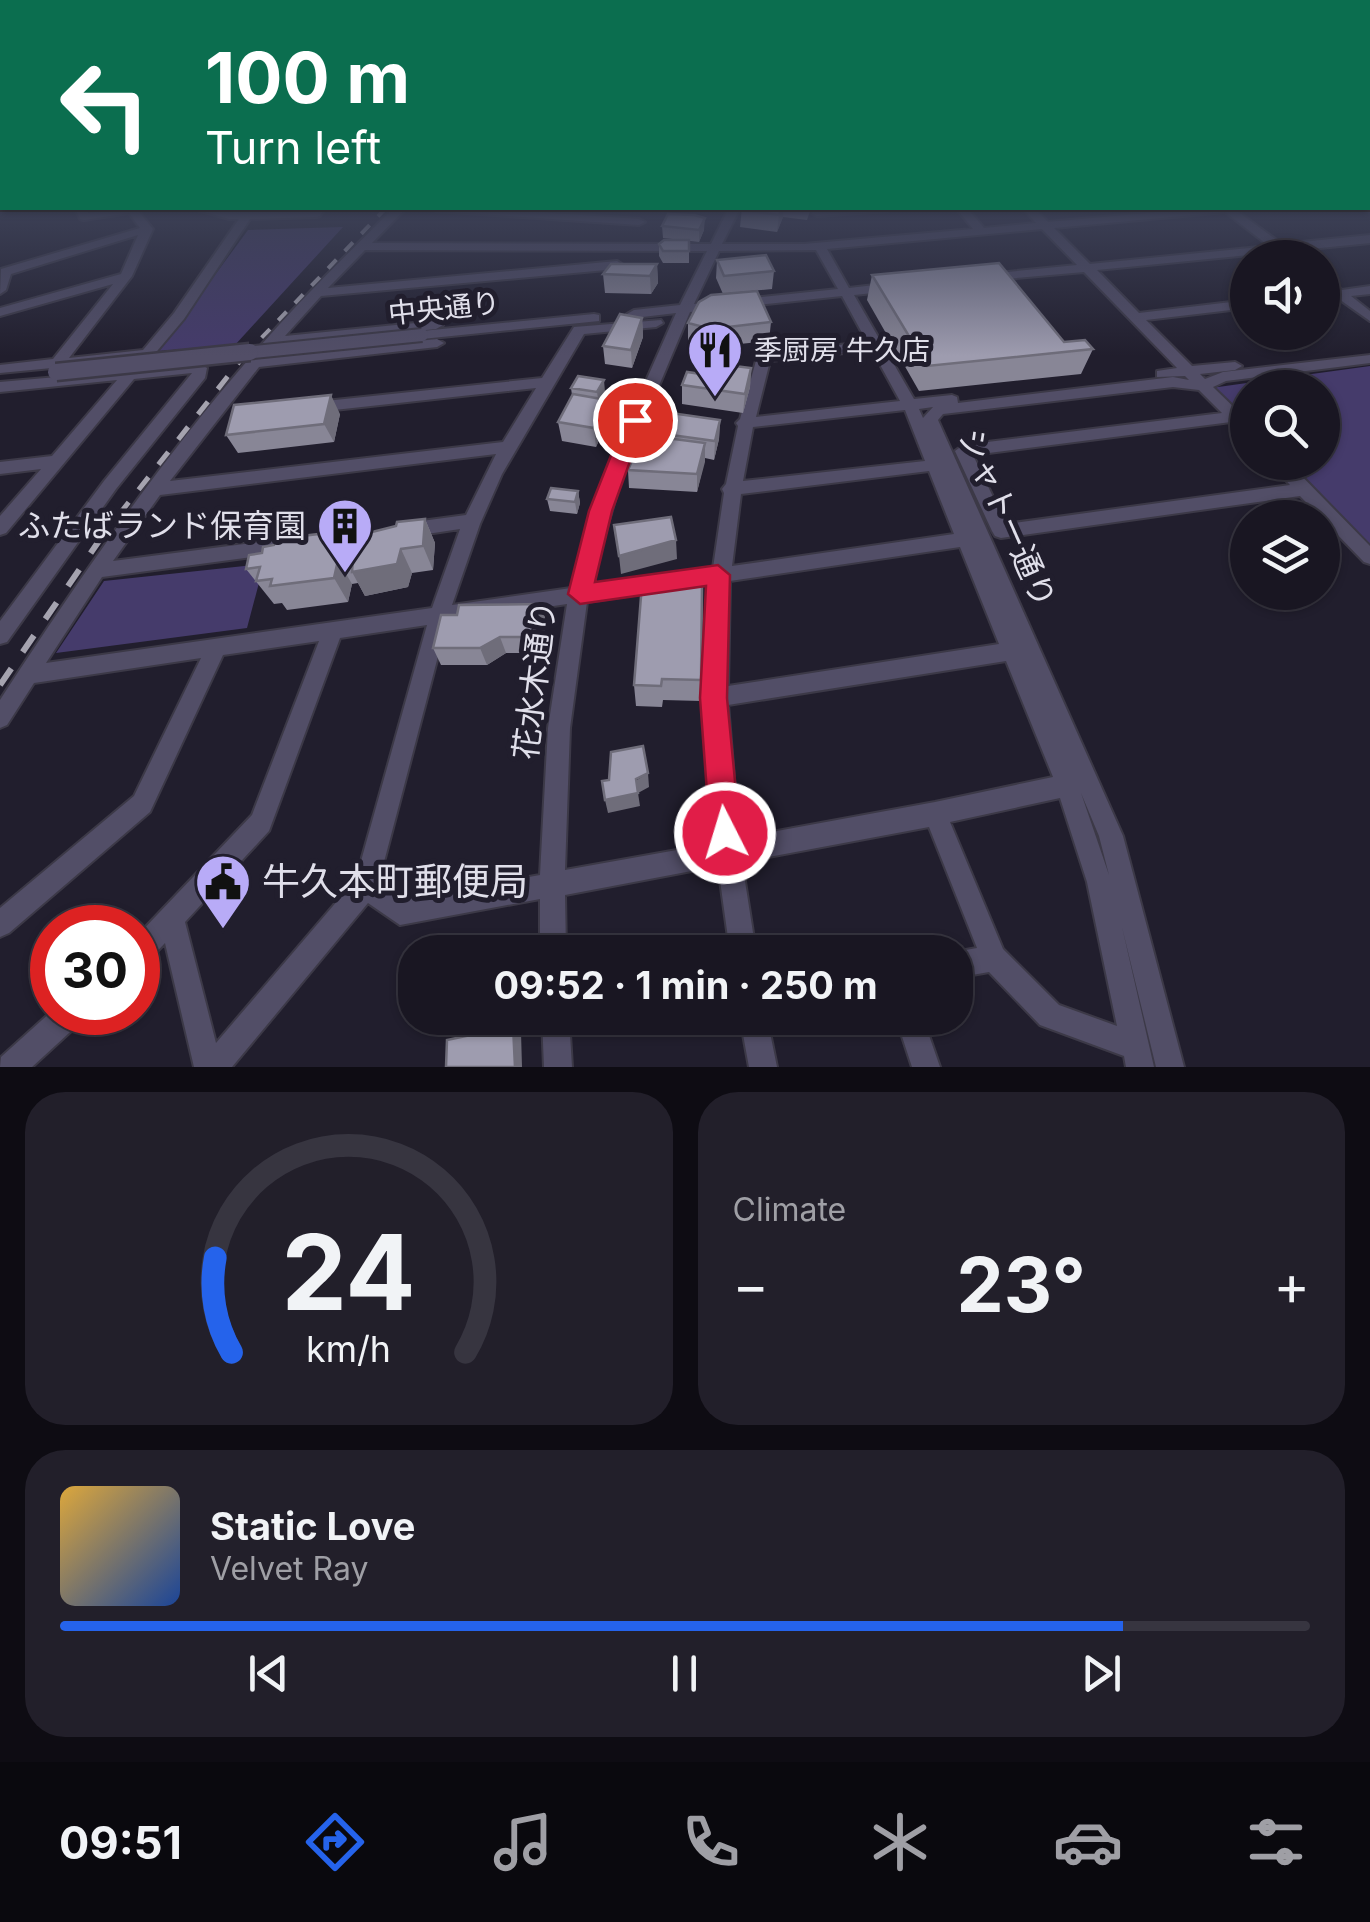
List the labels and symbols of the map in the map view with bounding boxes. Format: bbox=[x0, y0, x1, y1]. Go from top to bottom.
street label: 中央通り bbox=[387, 285, 501, 331]
restaurant icon: 季厨房 牛久店 bbox=[685, 320, 745, 399]
place label: 季厨房 牛久店 bbox=[754, 333, 930, 367]
pin bbox=[593, 378, 678, 463]
street label: シャトー通り bbox=[951, 422, 1064, 613]
building icon: ふたばランド保育園 bbox=[315, 496, 375, 575]
place label: ふたばランド保育園 bbox=[18, 506, 306, 545]
street label: 花水木通り bbox=[505, 598, 564, 762]
position arrow bbox=[673, 781, 777, 885]
public building icon: 牛久本町郵便局 bbox=[193, 852, 253, 931]
place label: 牛久本町郵便局 bbox=[262, 858, 528, 904]
speed limit sign: 30 bbox=[30, 905, 160, 1035]

